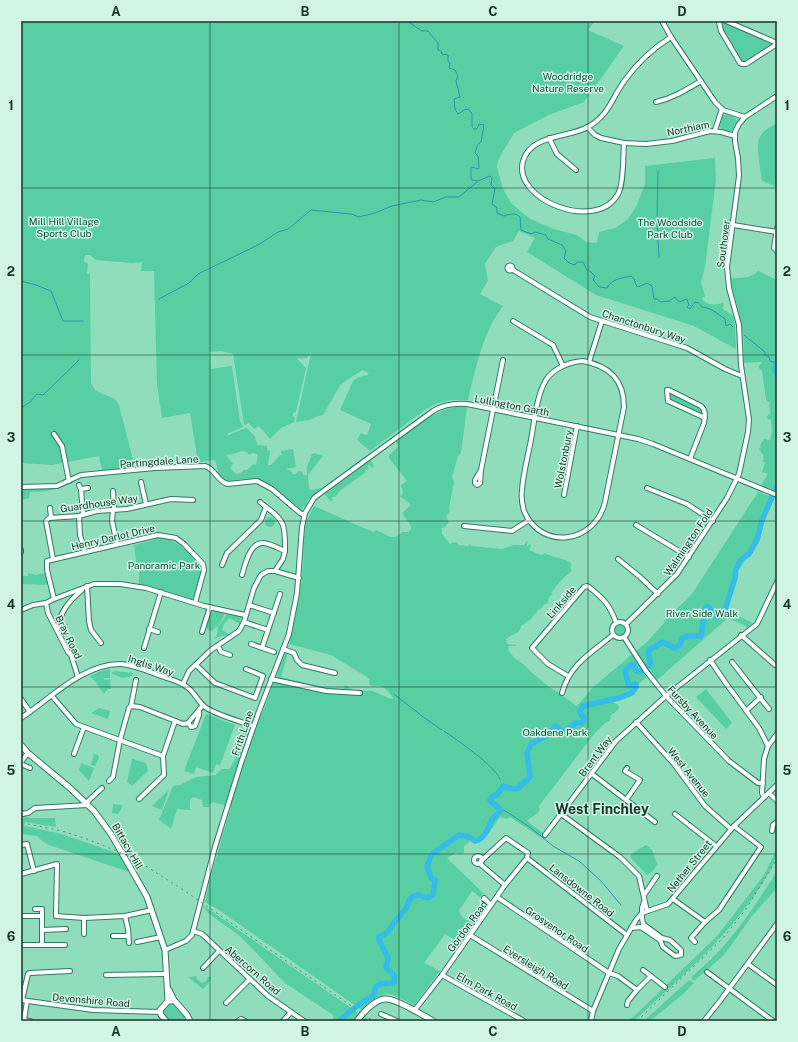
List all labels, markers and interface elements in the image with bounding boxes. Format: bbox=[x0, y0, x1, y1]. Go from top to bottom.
text: A bbox=[111, 4, 121, 19]
text: B bbox=[301, 4, 310, 19]
text: C bbox=[488, 4, 498, 19]
text: D bbox=[677, 4, 687, 19]
park label: Woodridge Nature Reserve bbox=[532, 70, 604, 94]
text: 1 bbox=[8, 98, 14, 113]
text: 1 bbox=[784, 98, 790, 113]
street label: Northiam bbox=[666, 118, 710, 138]
park label: Mill Hill Village Sports Club bbox=[29, 215, 100, 239]
park label: The Woodside Park Club bbox=[637, 216, 703, 240]
street label: Southover bbox=[714, 219, 732, 268]
text: 2 bbox=[7, 264, 15, 279]
text: 2 bbox=[783, 264, 791, 279]
street label: Chanctonbury Way bbox=[601, 307, 688, 345]
street label: Lullington Garth bbox=[474, 392, 551, 418]
street label: Wolstonbury bbox=[551, 428, 575, 489]
text: 3 bbox=[7, 430, 16, 445]
text: 3 bbox=[783, 430, 792, 445]
street label: Partingdale Lane bbox=[119, 452, 199, 470]
street label: Guardhouse Way bbox=[59, 492, 139, 514]
street label: Walmington Fold bbox=[661, 506, 715, 578]
street label: Henry Darlot Drive bbox=[70, 521, 156, 552]
park label: Panoramic Park bbox=[128, 559, 201, 571]
street label: Linkside bbox=[544, 583, 578, 621]
text: 4 bbox=[7, 597, 16, 612]
text: 4 bbox=[783, 597, 792, 612]
park label: River Side Walk bbox=[666, 607, 739, 619]
street label: Bray Road bbox=[53, 613, 85, 661]
street label: Inglis Way bbox=[127, 652, 176, 678]
street label: Fursby Avenue bbox=[665, 683, 721, 741]
street label: Frith Lane bbox=[229, 709, 255, 757]
park label: Oakdene Park bbox=[523, 726, 588, 738]
street label: Brent Way bbox=[576, 733, 615, 779]
street label: West Avenue bbox=[665, 745, 713, 799]
text: 5 bbox=[7, 763, 16, 778]
text: 5 bbox=[783, 763, 792, 778]
district label: West Finchley bbox=[555, 801, 649, 817]
street label: Bittacy Hill bbox=[110, 821, 146, 871]
street label: Nether Street bbox=[664, 837, 714, 895]
street label: Lansdowne Road bbox=[547, 861, 617, 919]
street label: Gordon Road bbox=[444, 898, 490, 954]
street label: Grosvenor Road bbox=[523, 903, 591, 955]
text: 6 bbox=[7, 929, 16, 944]
text: 6 bbox=[783, 929, 792, 944]
street label: Eversleigh Road bbox=[501, 942, 571, 992]
street label: Abercorn Road bbox=[223, 943, 283, 997]
street label: Elm Park Road bbox=[455, 969, 519, 1013]
street label: Devonshire Road bbox=[52, 991, 130, 1009]
text: A bbox=[111, 1024, 121, 1039]
text: B bbox=[301, 1024, 310, 1039]
text: C bbox=[488, 1024, 498, 1039]
text: D bbox=[677, 1024, 687, 1039]

